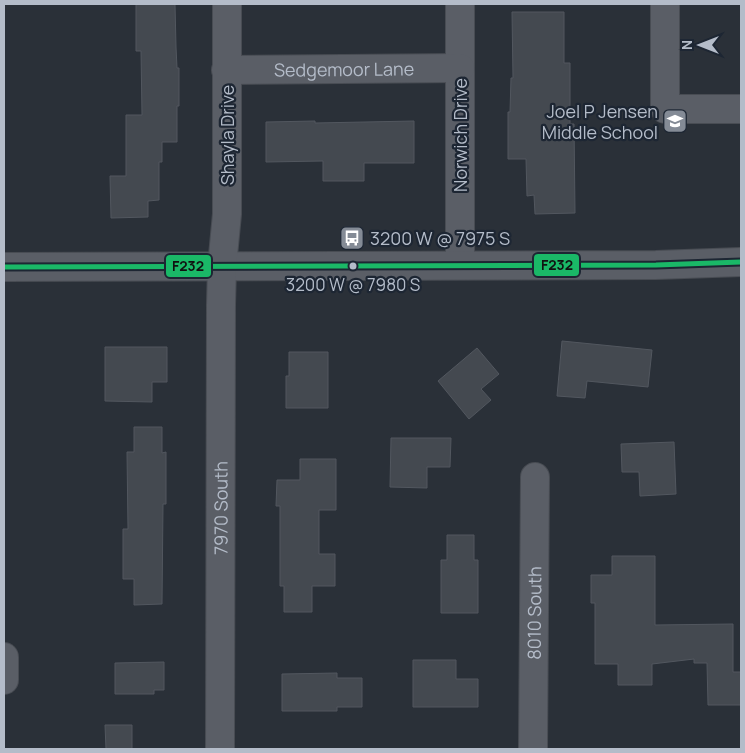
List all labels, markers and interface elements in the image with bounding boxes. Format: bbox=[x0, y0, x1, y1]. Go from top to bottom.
north arrow bbox=[675, 20, 725, 70]
text: N bbox=[677, 40, 696, 50]
street label: Sedgemoor Lane bbox=[274, 56, 414, 82]
street label: Norwich Drive bbox=[448, 78, 472, 192]
street label: Shayla Drive bbox=[215, 85, 239, 185]
place label: Joel P Jensen Middle School bbox=[542, 99, 658, 144]
school or university icon: Joel P Jensen Middle School bbox=[662, 108, 688, 134]
bus stop icon: 3200 W @ 7975 S bbox=[339, 225, 365, 251]
place label: 3200 W @ 7975 S bbox=[370, 226, 510, 250]
line badge: F232 bbox=[533, 253, 580, 277]
line badge: F232 bbox=[165, 254, 212, 278]
text: F232 bbox=[541, 255, 573, 274]
text: F232 bbox=[172, 256, 204, 275]
marker: 3200 W @ 7980 S bbox=[348, 261, 358, 271]
place label: 3200 W @ 7980 S bbox=[286, 273, 420, 296]
street label: 7970 South bbox=[208, 461, 233, 555]
street label: 8010 South bbox=[522, 566, 546, 660]

